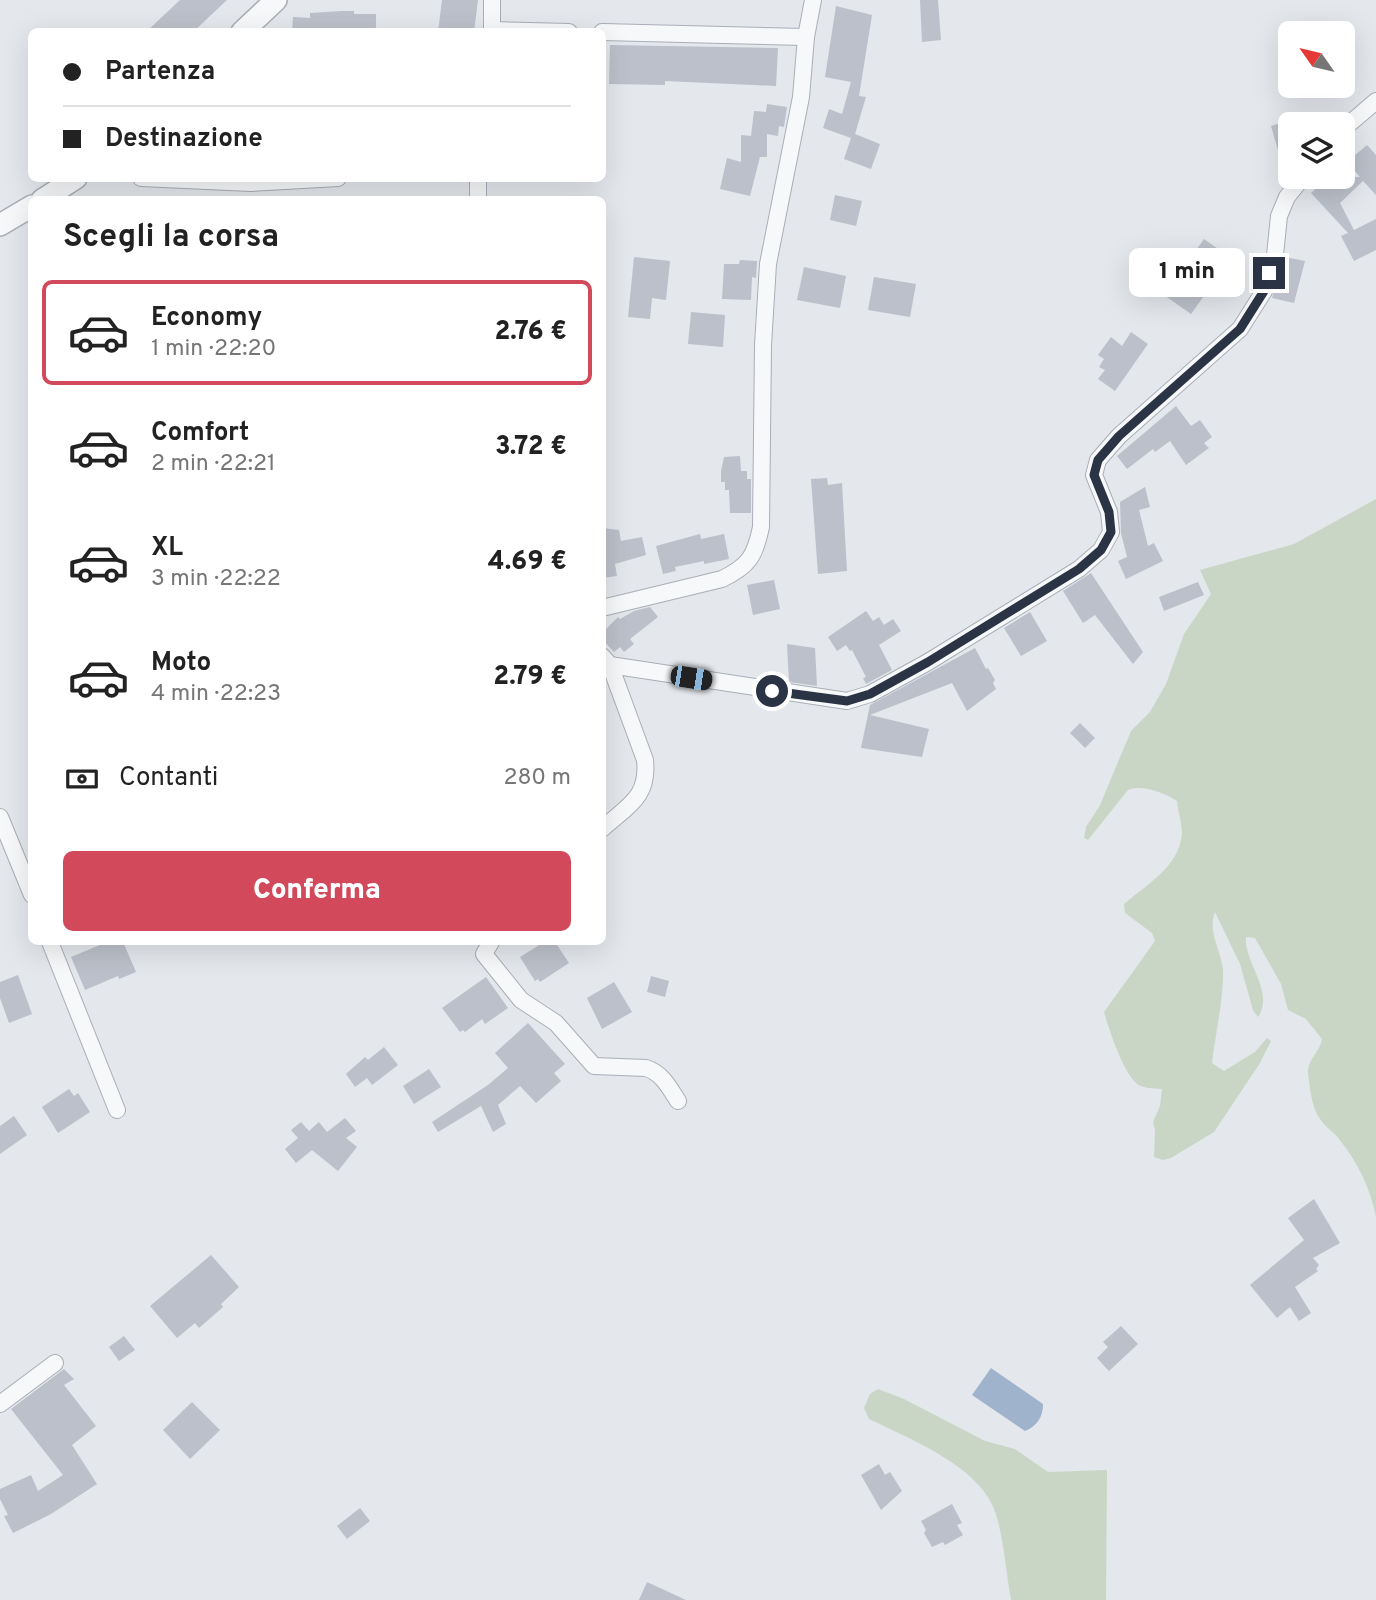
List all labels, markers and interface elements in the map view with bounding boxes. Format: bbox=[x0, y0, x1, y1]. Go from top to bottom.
north arrow bbox=[1278, 21, 1354, 98]
map controls bbox=[1278, 21, 1355, 189]
text: Partenza bbox=[105, 56, 215, 89]
button: layers bbox=[1278, 112, 1355, 189]
text: Destinazione bbox=[105, 123, 263, 156]
text: Scegli la corsa bbox=[63, 218, 279, 258]
callout: 1 min bbox=[1129, 248, 1244, 298]
route end bbox=[1253, 257, 1285, 289]
text: 1 min bbox=[1159, 258, 1215, 287]
icon: car bbox=[67, 301, 130, 364]
text: Economy bbox=[151, 302, 262, 335]
text: 2.76 € bbox=[494, 316, 567, 349]
text: 1 min · 22:20 bbox=[151, 335, 276, 364]
icon: car bbox=[67, 416, 130, 479]
text: Comfort bbox=[151, 417, 249, 450]
text: 3.72 € bbox=[495, 431, 567, 464]
text: 2 min · 22:21 bbox=[151, 450, 276, 479]
icon: car bbox=[67, 531, 130, 594]
text: XL bbox=[151, 532, 183, 565]
text: 4.69 € bbox=[488, 546, 567, 579]
text: 3 min · 22:22 bbox=[151, 565, 281, 594]
icon: car bbox=[67, 646, 130, 709]
text: Moto bbox=[151, 647, 211, 680]
text: 2.79 € bbox=[493, 661, 567, 694]
car bbox=[669, 664, 714, 692]
route start bbox=[756, 675, 788, 707]
text: 4 min · 22:23 bbox=[151, 680, 281, 709]
icon: cash bbox=[63, 760, 101, 798]
text: Contanti bbox=[119, 762, 218, 795]
text: 280 m bbox=[503, 764, 571, 793]
button: Conferma bbox=[63, 851, 571, 931]

